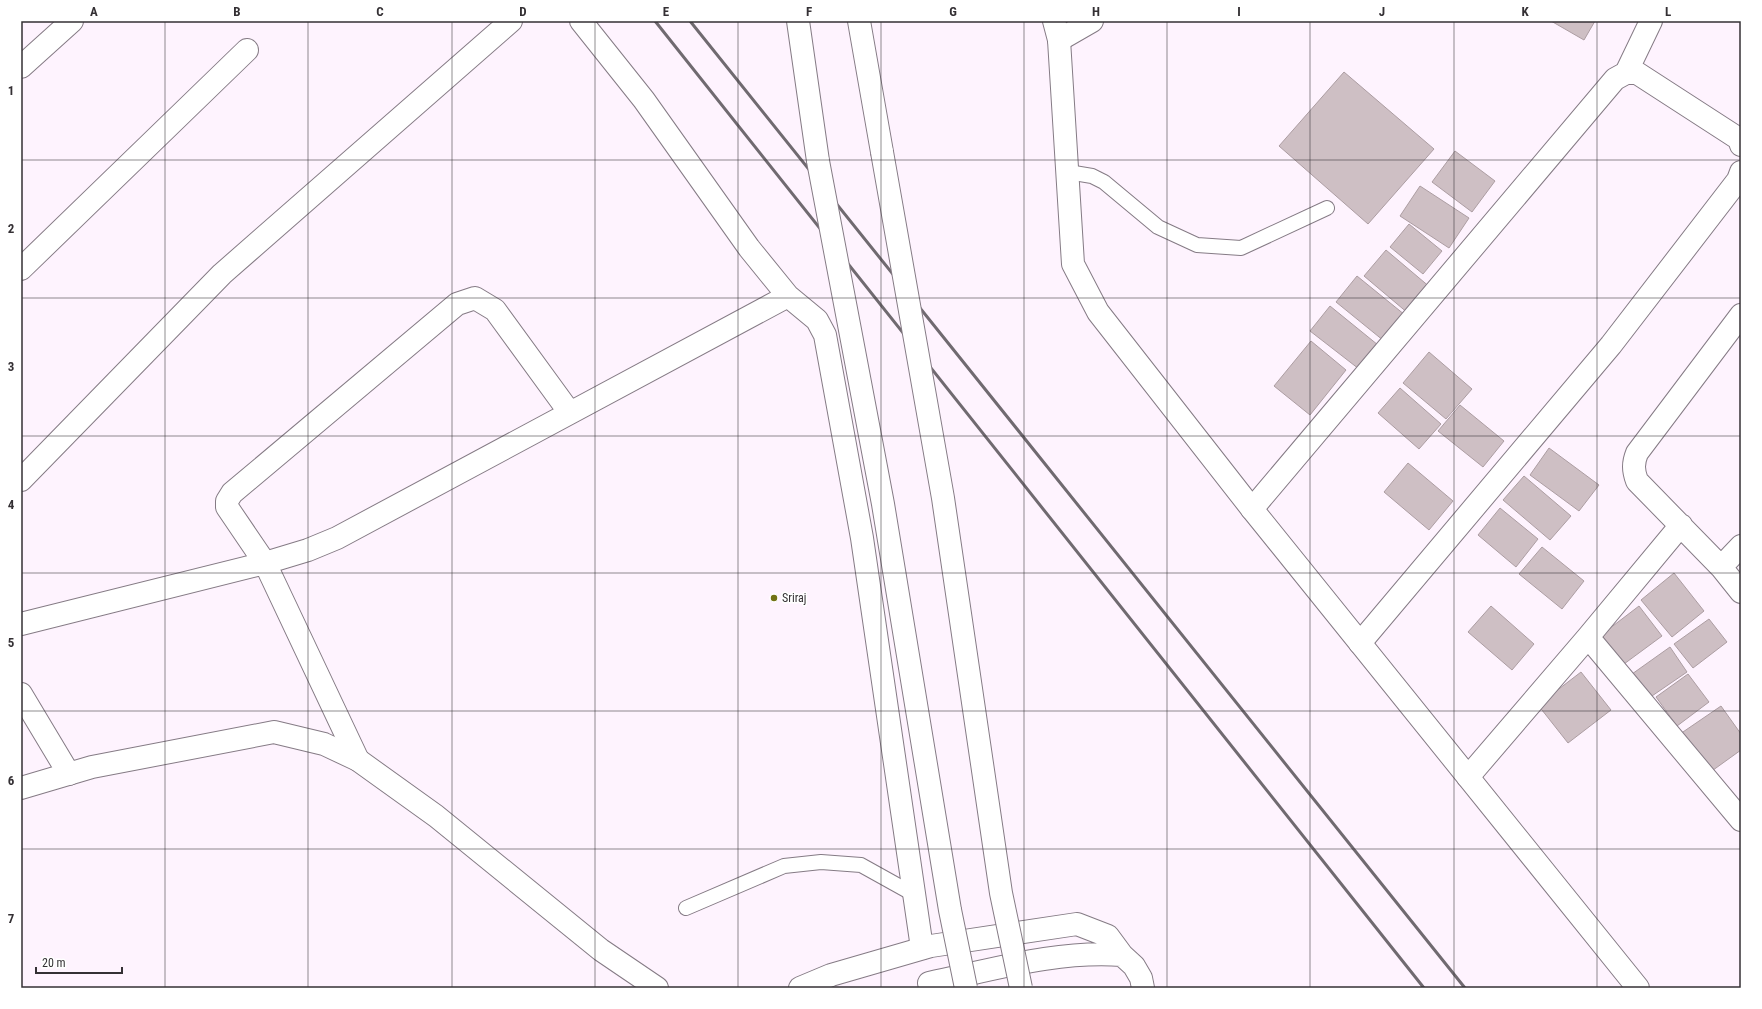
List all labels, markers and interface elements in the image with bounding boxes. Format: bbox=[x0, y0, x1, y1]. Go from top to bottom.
text: A bbox=[90, 4, 98, 19]
text: B bbox=[233, 4, 241, 19]
text: C bbox=[376, 4, 384, 19]
text: D bbox=[519, 4, 527, 19]
text: E bbox=[663, 4, 670, 19]
text: F bbox=[806, 4, 812, 19]
text: G bbox=[949, 4, 957, 19]
text: H bbox=[1092, 4, 1100, 19]
text: I bbox=[1237, 4, 1241, 19]
text: J bbox=[1379, 4, 1385, 19]
text: K bbox=[1521, 4, 1529, 19]
text: L bbox=[1665, 4, 1671, 19]
text: 1 bbox=[8, 83, 14, 98]
text: 2 bbox=[8, 221, 15, 236]
text: 3 bbox=[8, 359, 14, 374]
text: 4 bbox=[8, 497, 15, 512]
place label: Sriraj bbox=[782, 591, 807, 605]
marker: Sriraj bbox=[769, 593, 779, 603]
text: 5 bbox=[8, 635, 15, 650]
text: 6 bbox=[8, 773, 15, 788]
text: 7 bbox=[8, 911, 15, 926]
scale bar bbox=[36, 949, 122, 975]
text: 20 m bbox=[42, 956, 66, 970]

